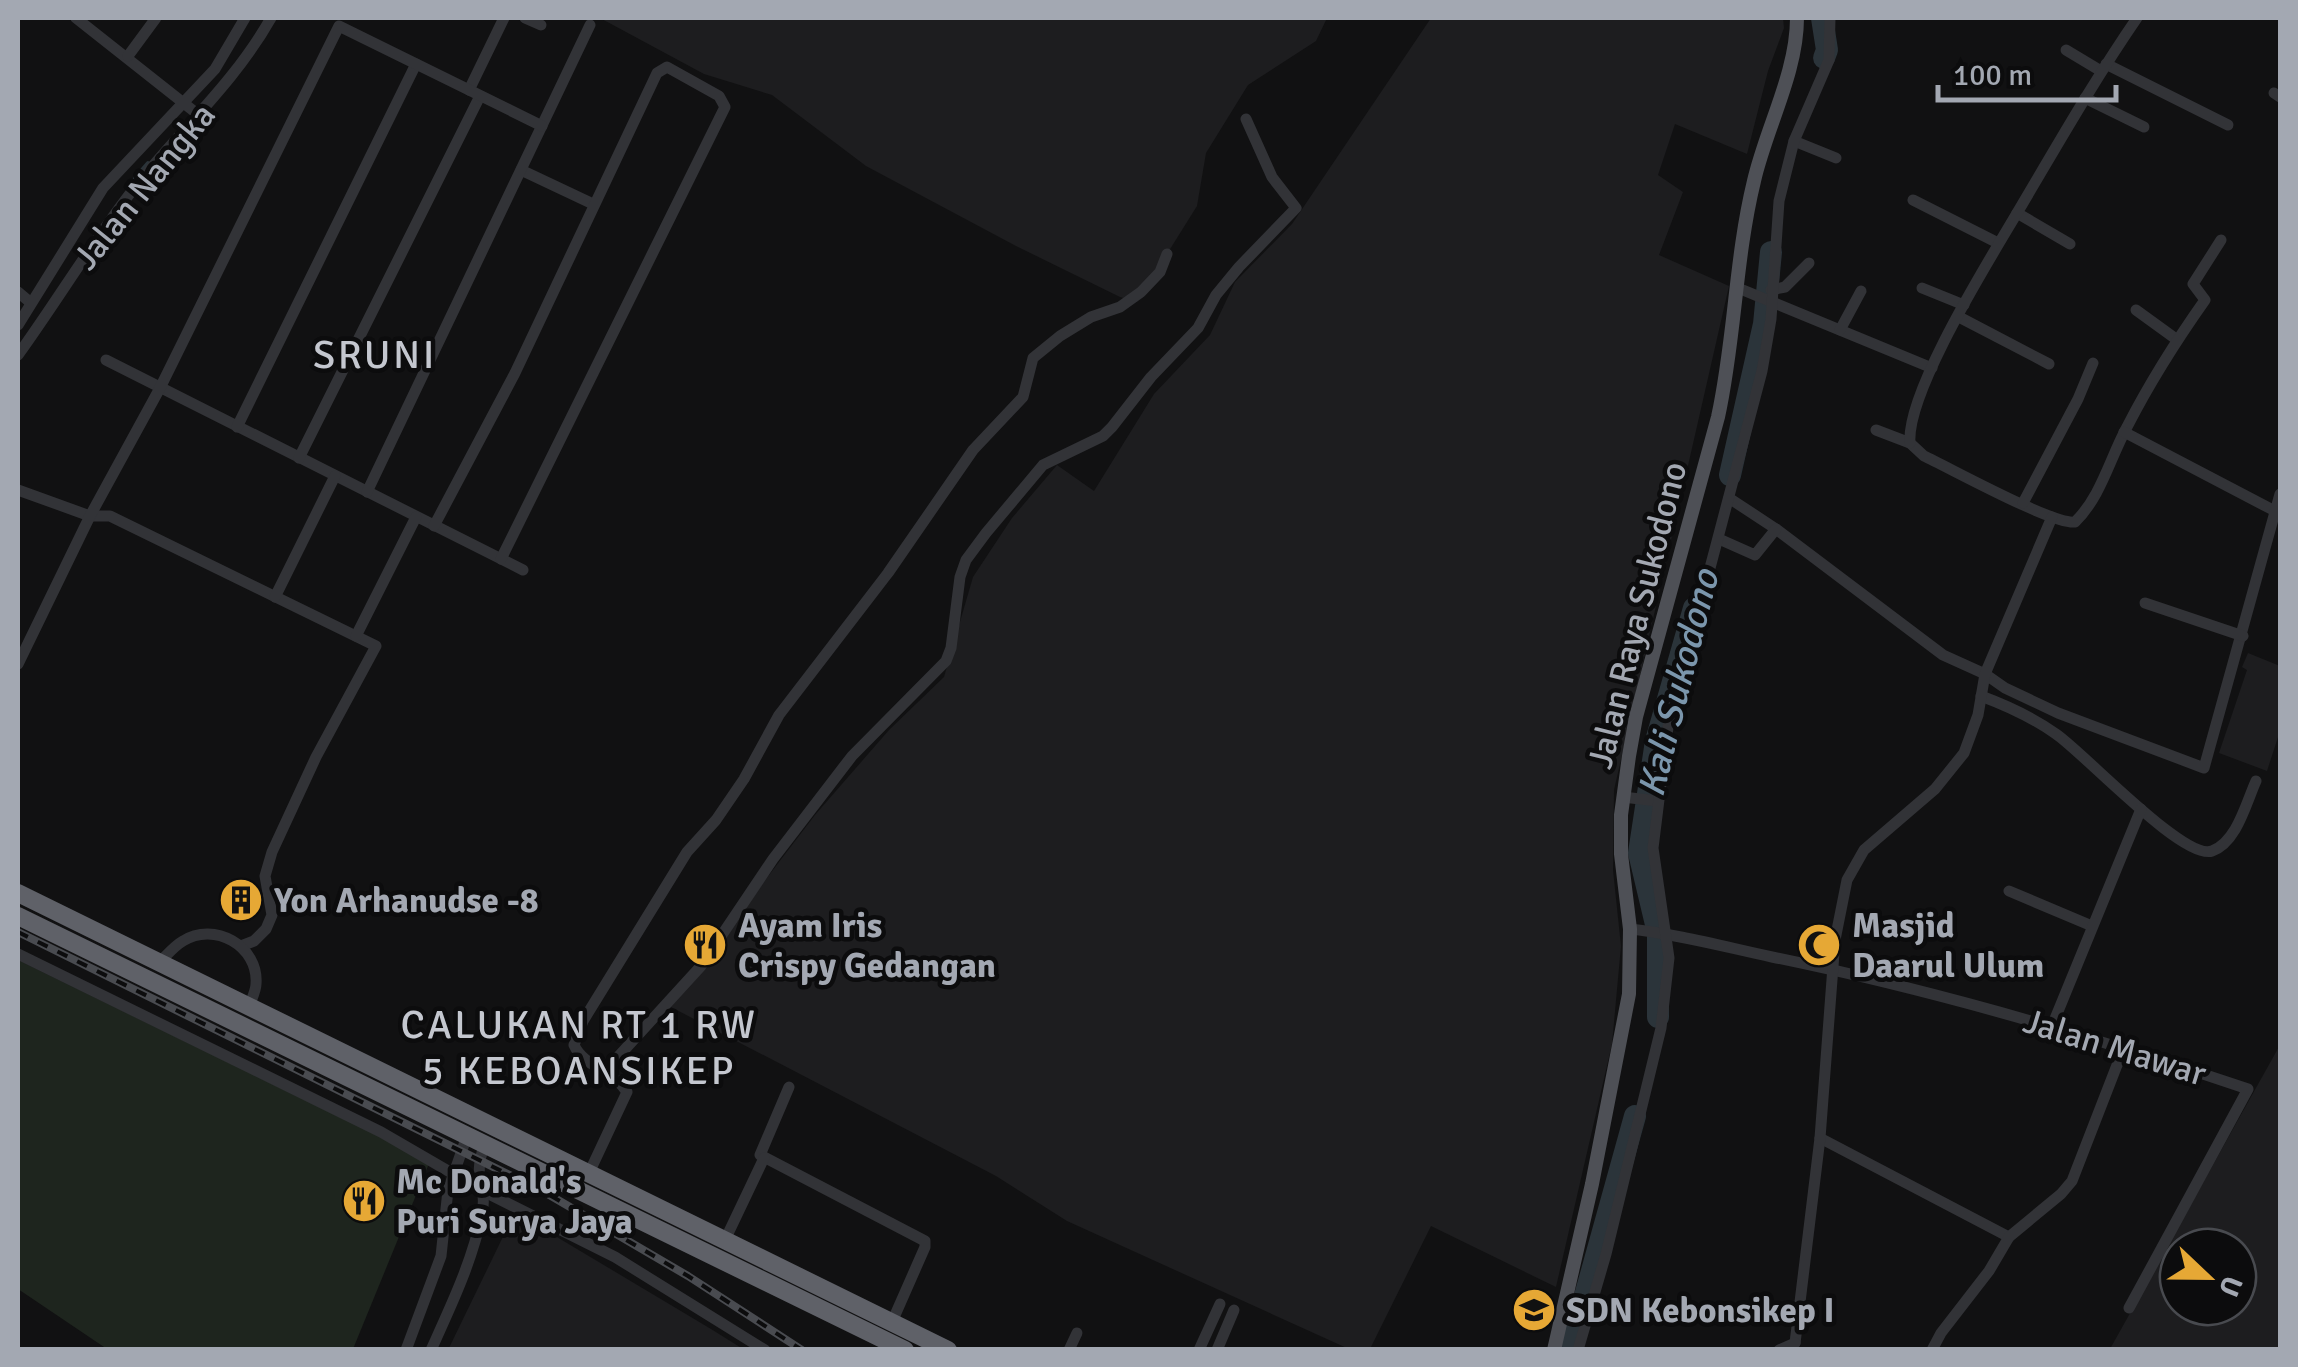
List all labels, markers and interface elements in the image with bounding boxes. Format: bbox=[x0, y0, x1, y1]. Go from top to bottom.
scale bar bbox=[1938, 40, 2116, 102]
text: 100 m bbox=[1953, 57, 2032, 94]
street label: Jalan Nangka bbox=[64, 94, 225, 278]
district label: SRUNI bbox=[313, 330, 437, 380]
street label: Jalan Raya Sukodono bbox=[1579, 457, 1696, 773]
water label: Kali Sukodono bbox=[1628, 563, 1730, 801]
building icon: Yon Arhanudse -8 bbox=[218, 877, 264, 923]
place label: Yon Arhanudse -8 bbox=[273, 879, 539, 922]
place label: Ayam Iris Crispy Gedangan bbox=[738, 904, 996, 987]
place label: Masjid Daarul Ulum bbox=[1852, 904, 2044, 987]
restaurant icon: Ayam Iris Crispy Gedangan bbox=[682, 922, 728, 968]
mosque icon: Masjid Daarul Ulum bbox=[1796, 922, 1842, 968]
street label: Jalan Mawar bbox=[2018, 999, 2211, 1096]
district label: CALUKAN RT 1 RW 5 KEBOANSIKEP bbox=[401, 1000, 757, 1096]
place label: Mc Donald's Puri Surya Jaya bbox=[396, 1160, 633, 1243]
restaurant icon: Mc Donald's Puri Surya Jaya bbox=[341, 1178, 387, 1224]
north arrow bbox=[2158, 1227, 2258, 1327]
text: U bbox=[2211, 1271, 2250, 1301]
school or university icon: SDN Kebonsikep I bbox=[1511, 1287, 1557, 1333]
place label: SDN Kebonsikep I bbox=[1566, 1289, 1834, 1332]

